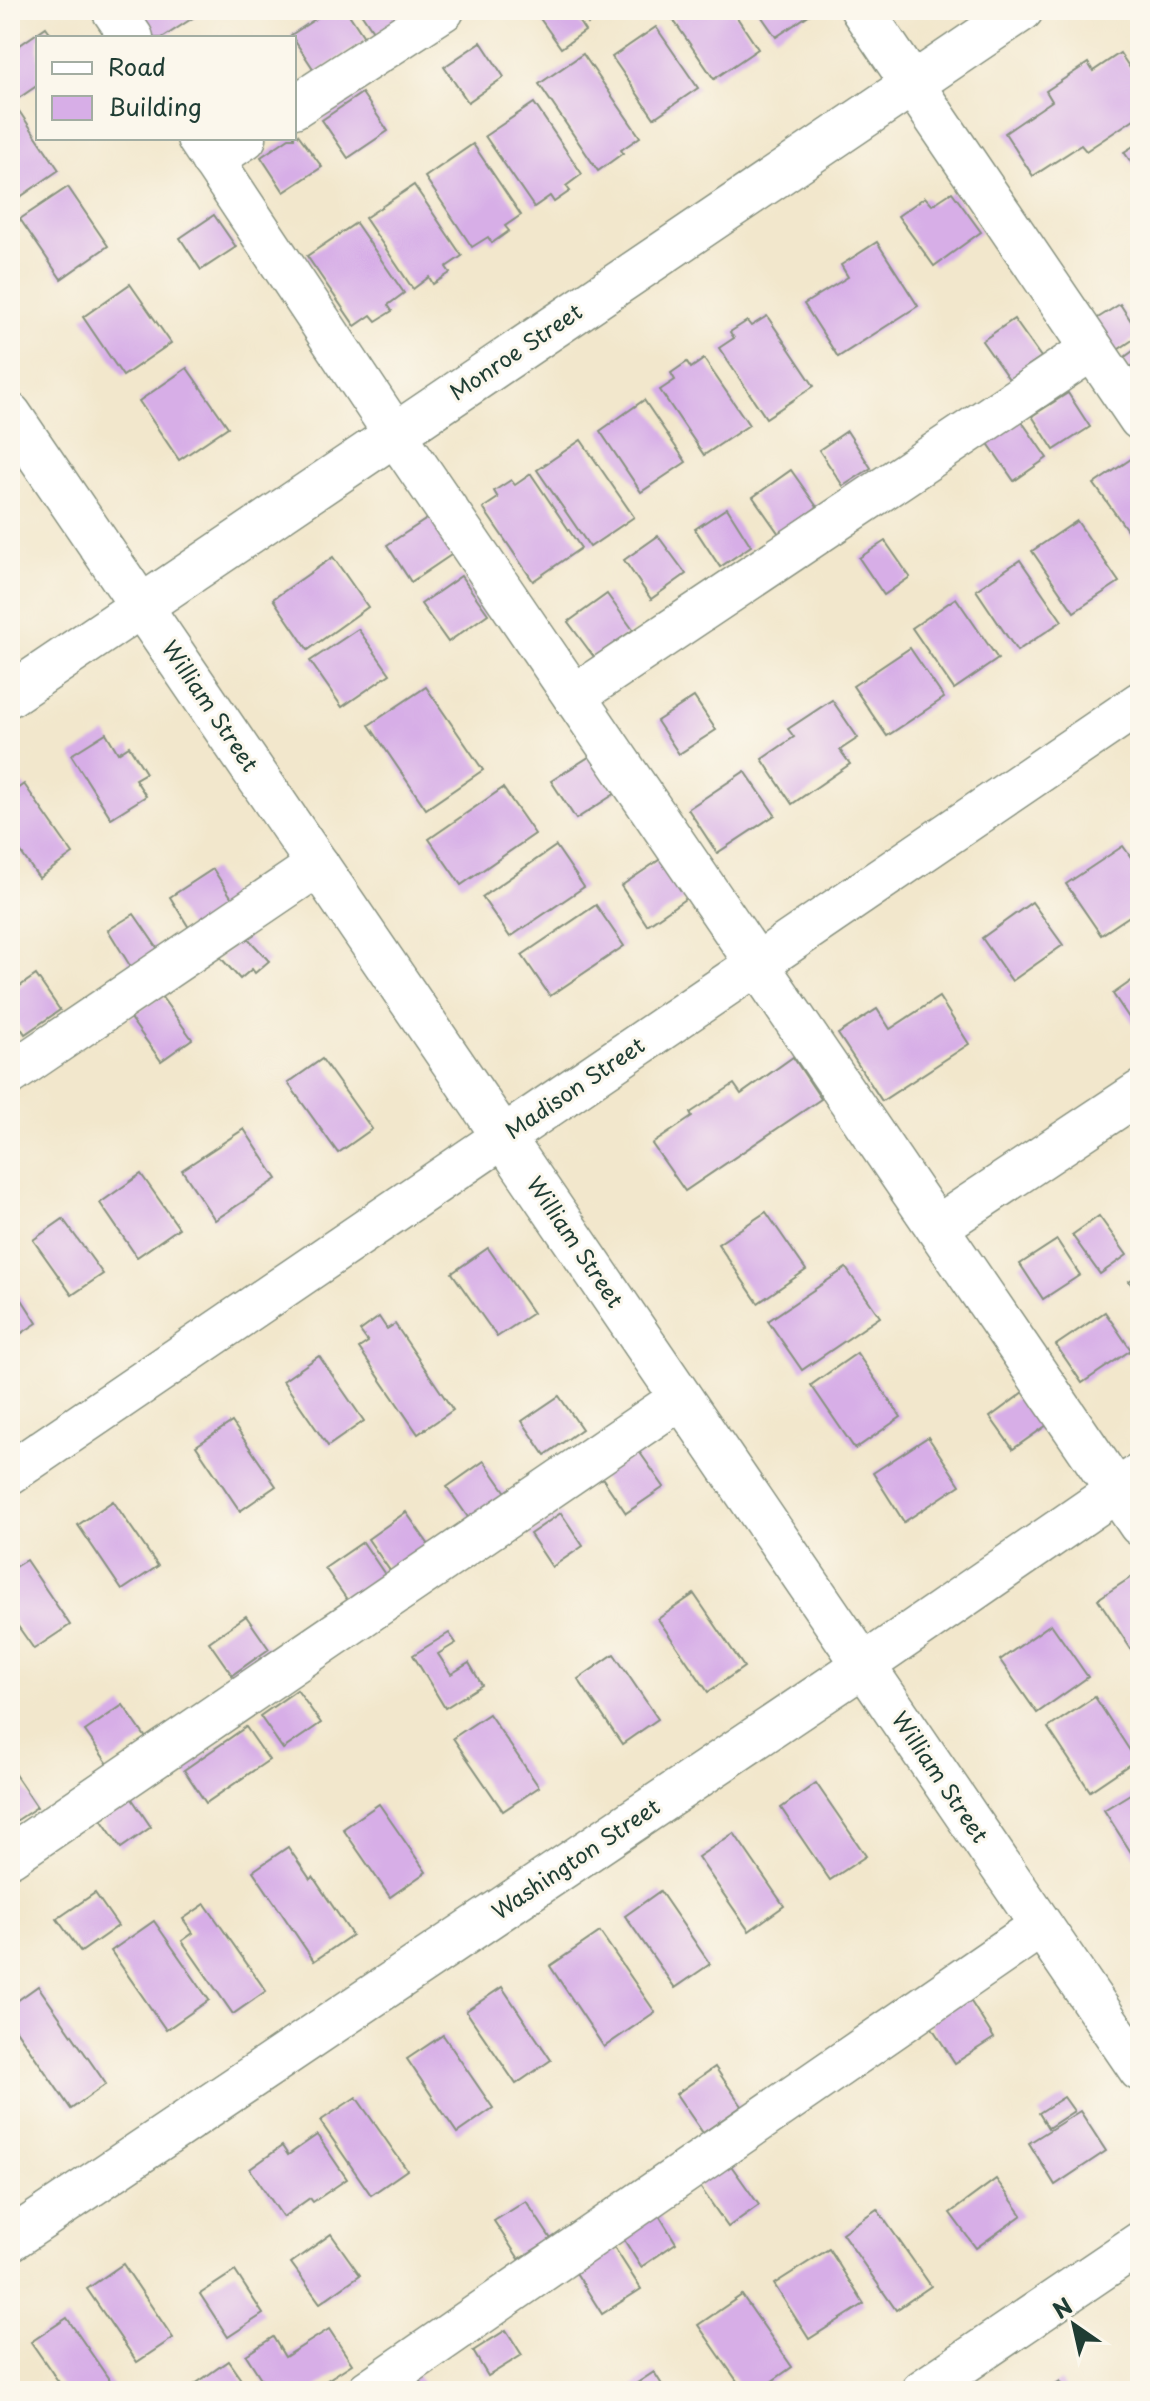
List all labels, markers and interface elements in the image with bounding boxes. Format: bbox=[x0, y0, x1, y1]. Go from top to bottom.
legend bbox=[36, 36, 296, 140]
text: Road bbox=[108, 48, 166, 84]
text: Building bbox=[108, 88, 202, 124]
street label: Monroe Street bbox=[442, 294, 588, 407]
street label: William Street bbox=[155, 633, 268, 778]
street label: Madison Street bbox=[498, 1028, 651, 1146]
street label: William Street bbox=[520, 1169, 633, 1314]
street label: William Street bbox=[885, 1704, 998, 1849]
street label: Washington Street bbox=[484, 1789, 666, 1926]
north arrow bbox=[1034, 2285, 1114, 2365]
text: N bbox=[1046, 2289, 1078, 2326]

